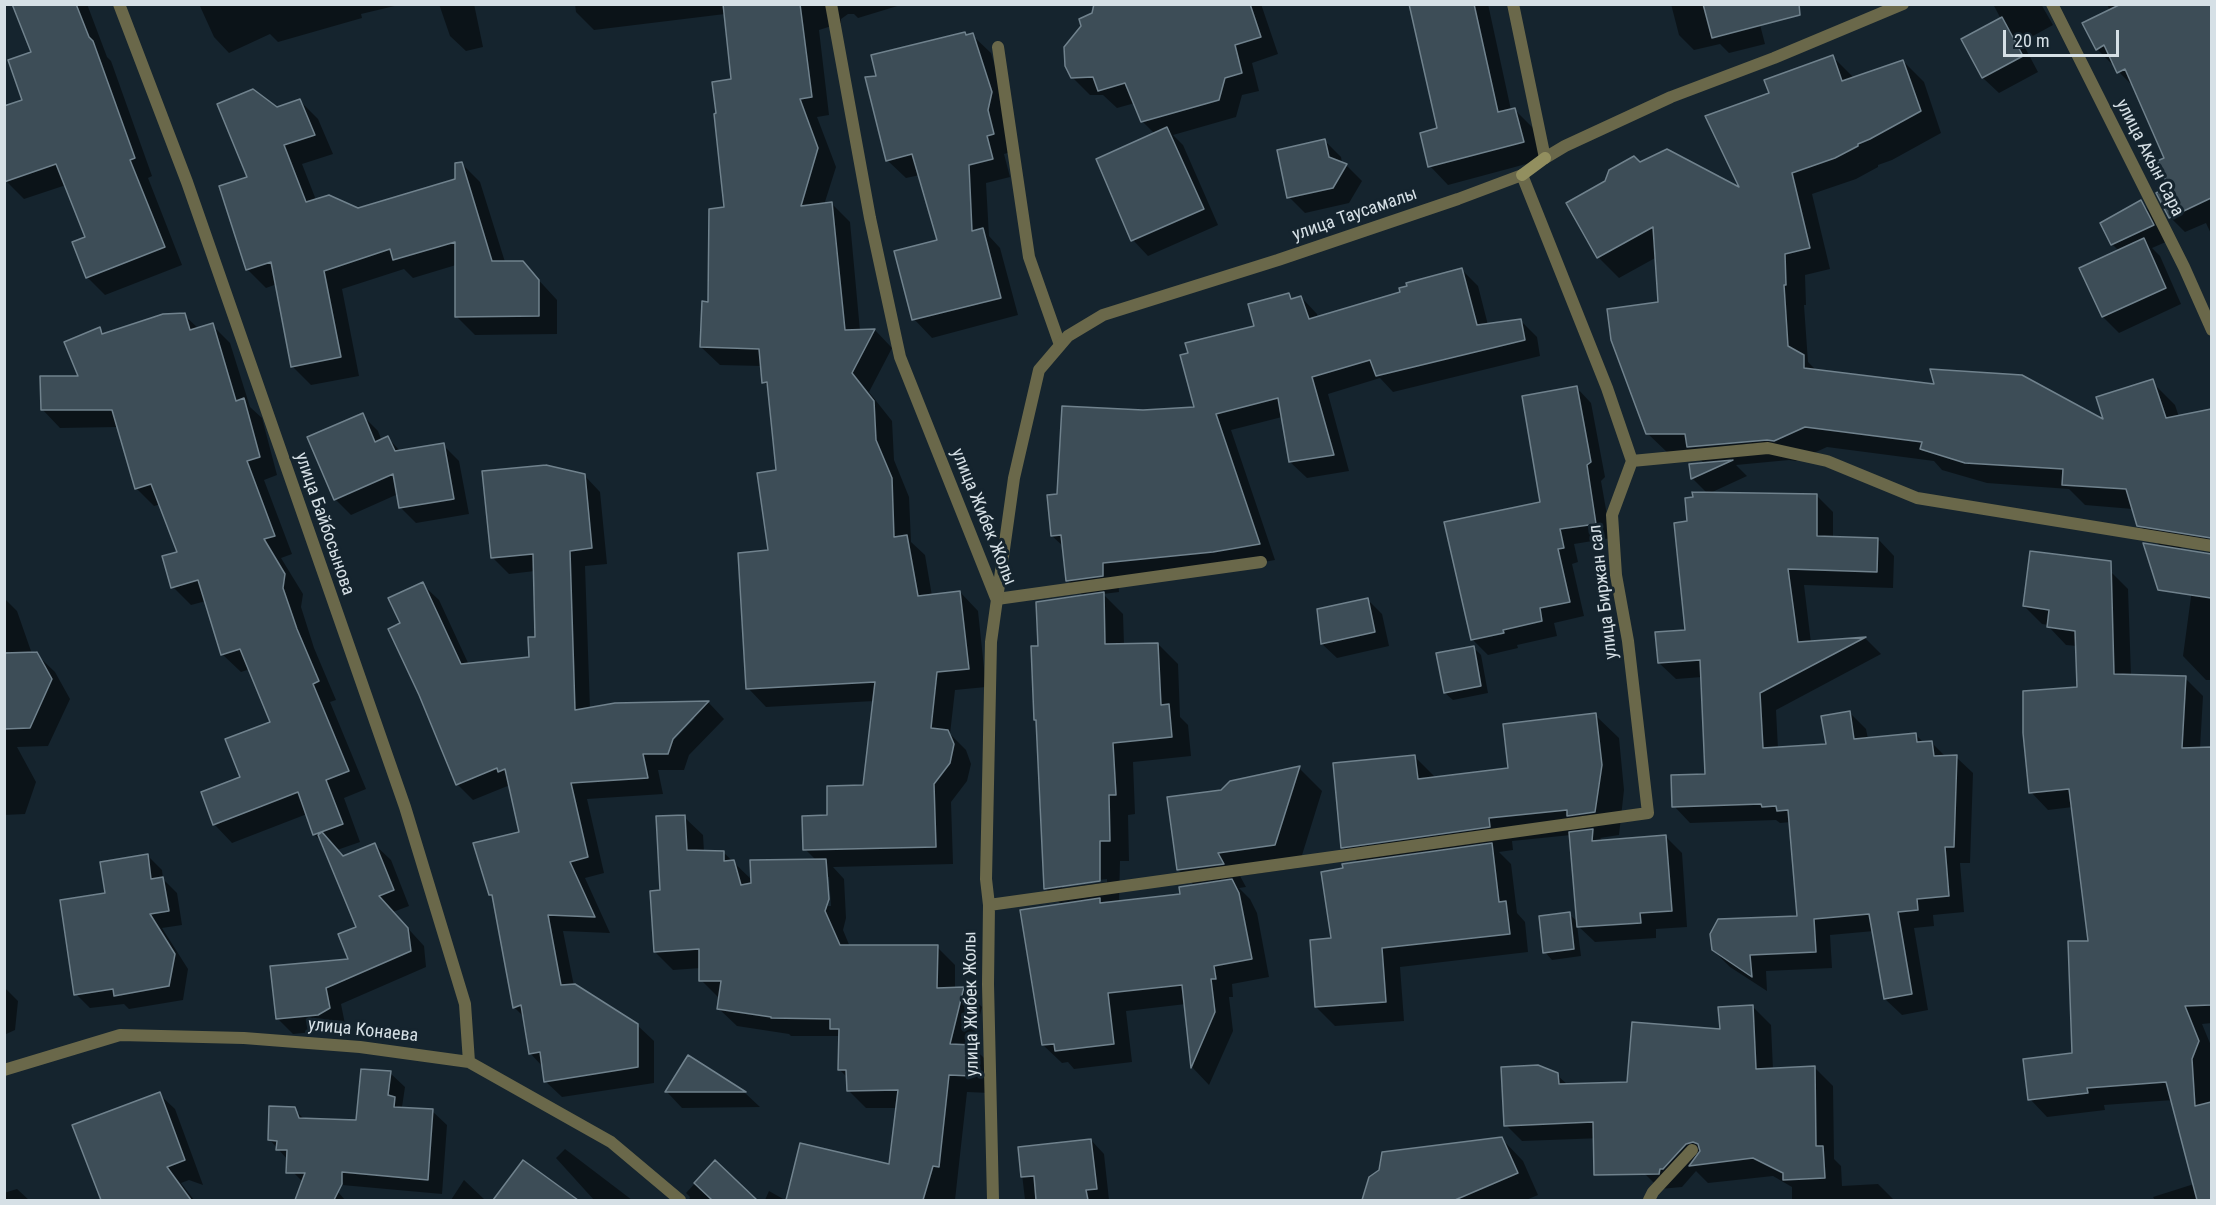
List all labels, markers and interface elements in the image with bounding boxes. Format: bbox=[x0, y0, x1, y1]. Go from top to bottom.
scale bar bbox=[2006, 18, 2122, 56]
text: 20 m bbox=[2014, 30, 2049, 51]
street label: улица Акын Сара bbox=[2110, 96, 2188, 220]
street label: улица Таусамалы bbox=[1290, 184, 1420, 246]
street label: улица Жибек Жолы bbox=[946, 446, 1020, 588]
street label: улица Байбосынова bbox=[289, 450, 359, 598]
street label: улица Биржан сал bbox=[1585, 523, 1623, 661]
street label: улица Жибек Жолы bbox=[960, 931, 984, 1077]
street label: улица Конаева bbox=[307, 1014, 419, 1048]

